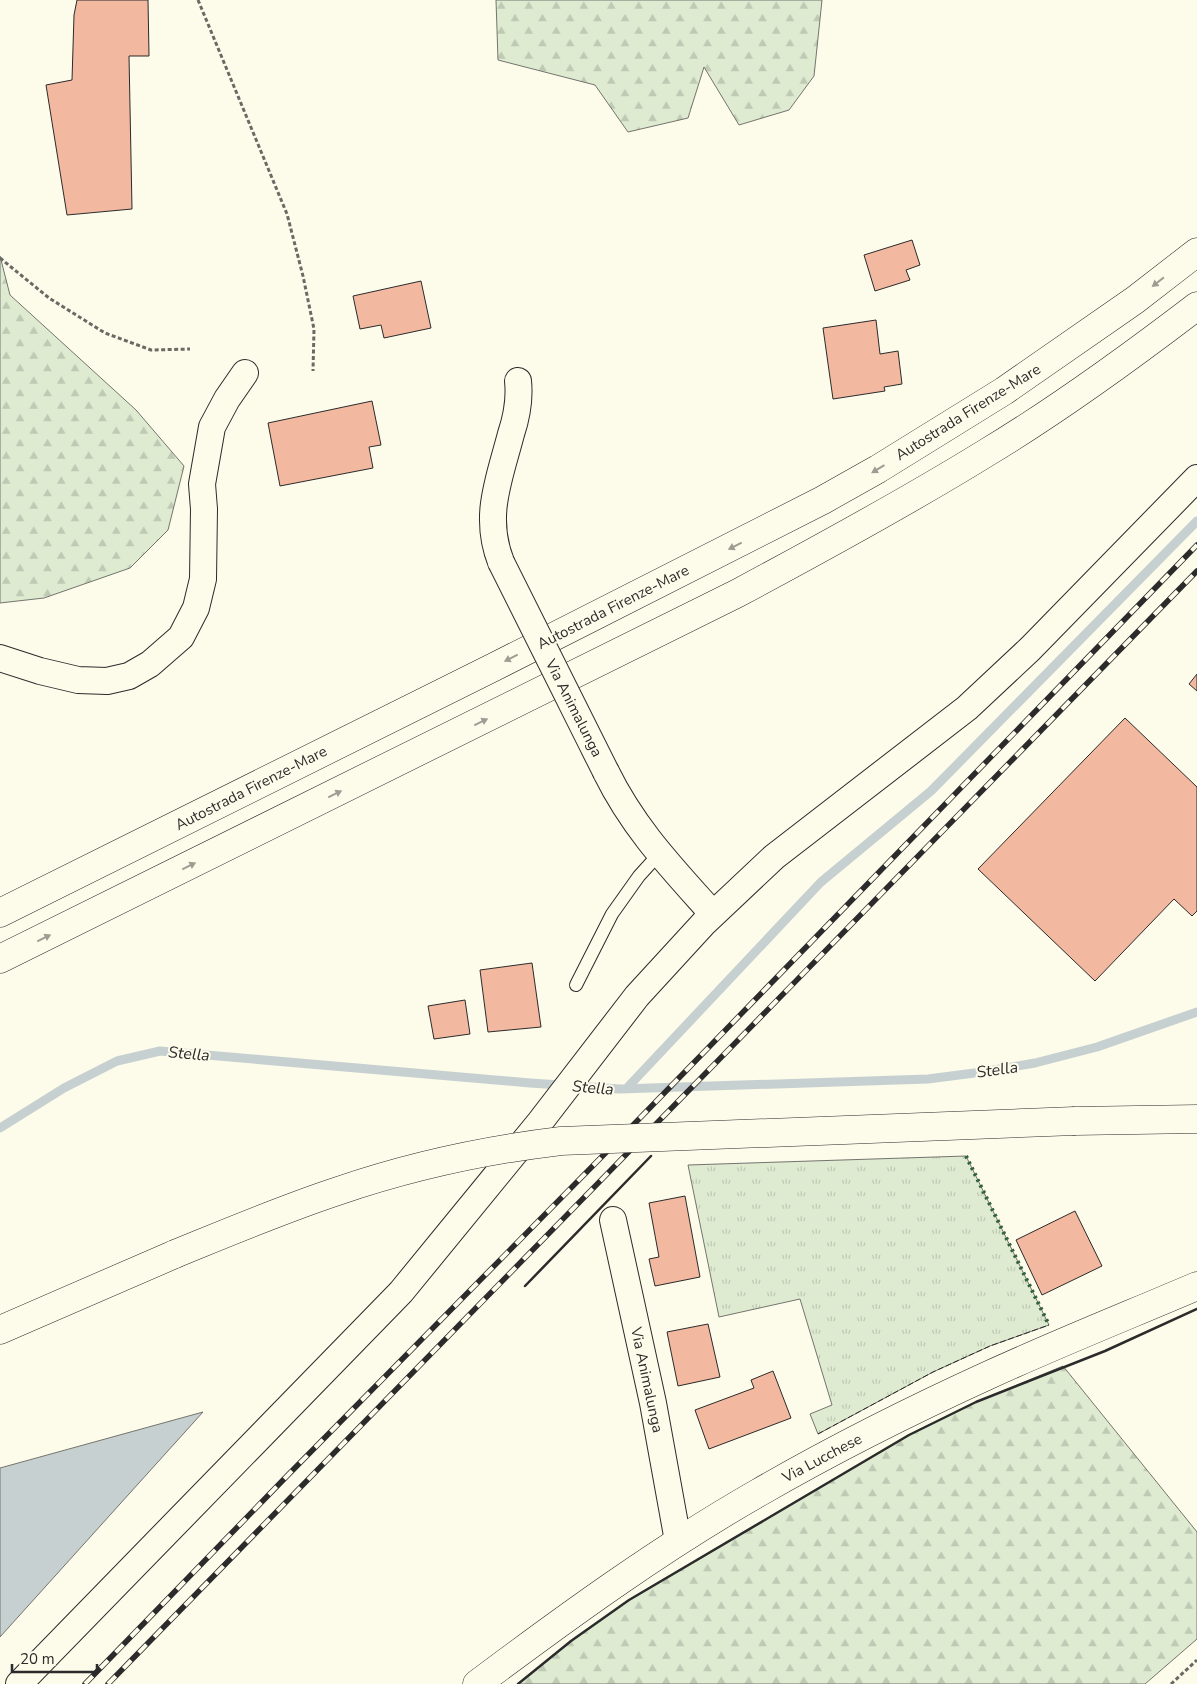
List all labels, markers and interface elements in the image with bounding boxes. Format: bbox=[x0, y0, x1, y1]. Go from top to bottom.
one-way arrow bbox=[1152, 276, 1165, 287]
street label: Autostrada Firenze-Mare bbox=[892, 359, 1044, 465]
one-way arrow bbox=[871, 464, 884, 473]
one-way arrow bbox=[727, 541, 742, 550]
street label: Autostrada Firenze-Mare bbox=[534, 560, 692, 654]
one-way arrow bbox=[504, 654, 519, 662]
street label: Via Animalunga bbox=[540, 655, 607, 760]
one-way arrow bbox=[473, 717, 488, 726]
street label: Autostrada Firenze-Mare bbox=[172, 741, 330, 835]
one-way arrow bbox=[328, 789, 342, 797]
one-way arrow bbox=[182, 862, 196, 870]
one-way arrow bbox=[37, 934, 51, 942]
water label: Stella bbox=[167, 1041, 211, 1067]
water label: Stella bbox=[975, 1056, 1019, 1084]
water label: Stella bbox=[571, 1075, 615, 1101]
street label: Via Animalunga bbox=[626, 1324, 668, 1435]
street label: Via Lucchese bbox=[778, 1429, 865, 1488]
scale bar bbox=[12, 1642, 98, 1674]
text: 20 m bbox=[20, 1649, 55, 1669]

